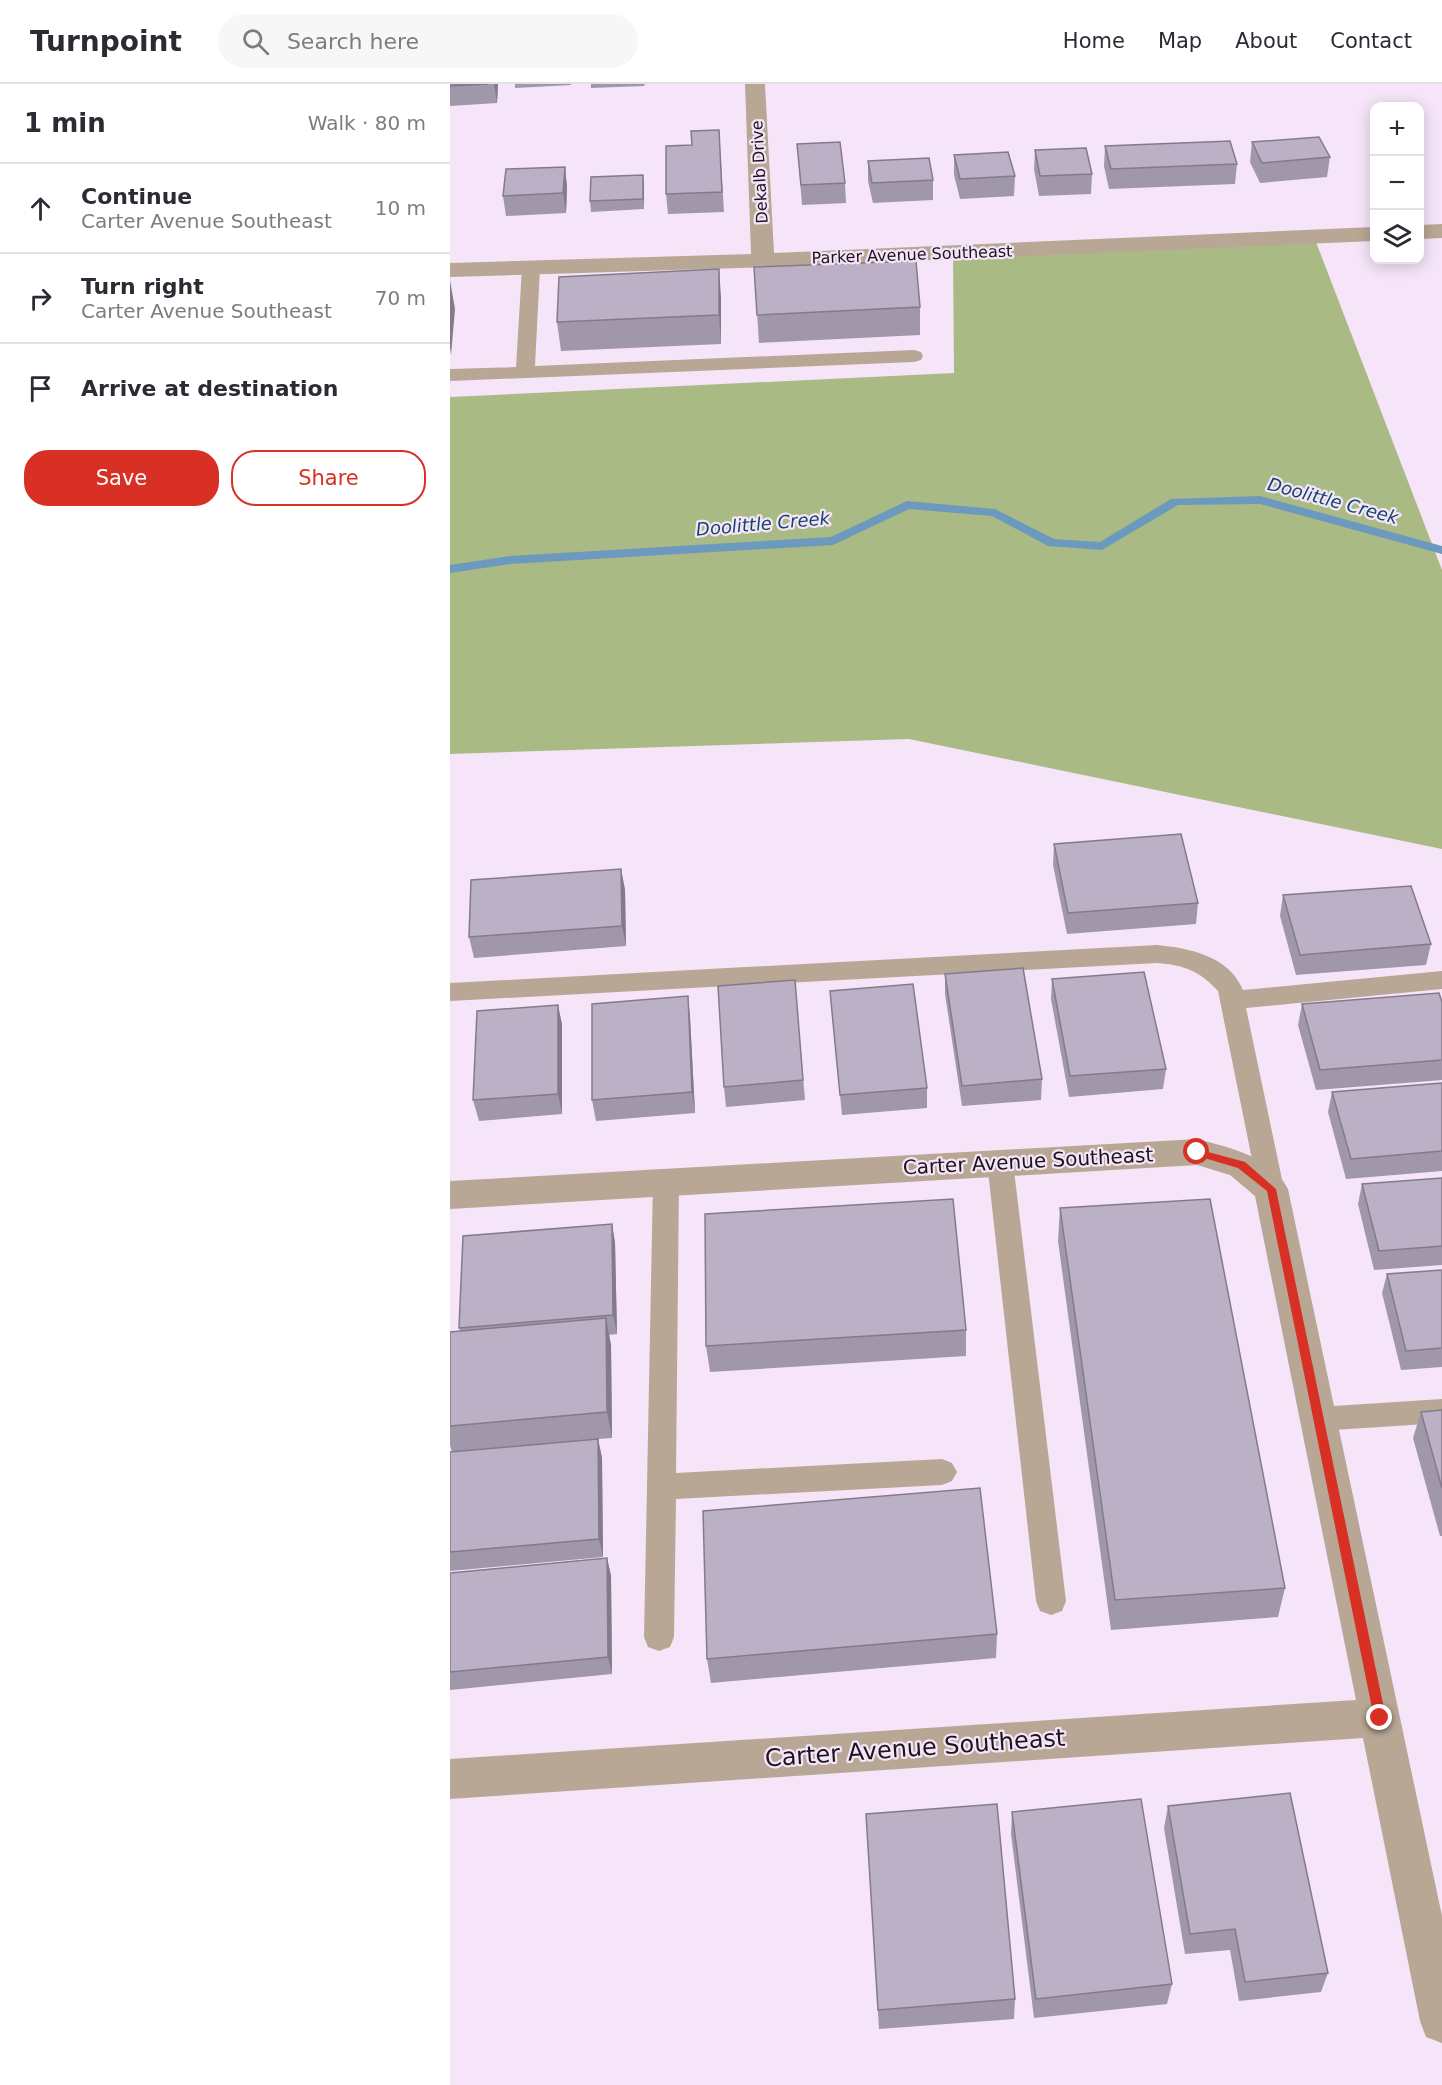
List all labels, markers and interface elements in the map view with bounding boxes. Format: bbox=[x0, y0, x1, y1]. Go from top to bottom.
search box bbox=[218, 14, 638, 68]
text: Turnpoint bbox=[30, 25, 182, 58]
icon: search bbox=[239, 25, 272, 58]
text: Search here bbox=[287, 29, 419, 54]
text: Home bbox=[1063, 29, 1125, 53]
text: Map bbox=[1158, 29, 1202, 53]
text: About bbox=[1235, 29, 1297, 53]
text: Contact bbox=[1330, 29, 1412, 53]
map controls bbox=[1370, 102, 1424, 264]
button: + bbox=[1370, 102, 1424, 156]
text: 1 min bbox=[24, 108, 106, 138]
text: Walk · 80 m bbox=[308, 111, 426, 135]
street label: Dekalb Drive bbox=[747, 120, 772, 224]
button: − bbox=[1370, 156, 1424, 210]
text: Continue bbox=[81, 184, 192, 209]
icon: ahead bbox=[24, 192, 57, 225]
text: 10 m bbox=[375, 196, 426, 220]
text: Carter Avenue Southeast bbox=[81, 209, 332, 233]
button: layers bbox=[1370, 210, 1424, 264]
street label: Parker Avenue Southeast bbox=[811, 242, 1013, 267]
text: Turn right bbox=[81, 274, 204, 299]
icon: right bbox=[24, 282, 57, 315]
text: 70 m bbox=[375, 286, 426, 310]
text: Carter Avenue Southeast bbox=[81, 299, 332, 323]
icon: arrive bbox=[24, 372, 57, 405]
text: Arrive at destination bbox=[81, 376, 338, 401]
button: Save bbox=[24, 450, 219, 506]
button: Share bbox=[231, 450, 426, 506]
water label: Doolittle Creek bbox=[1266, 473, 1402, 528]
water label: Doolittle Creek bbox=[695, 507, 832, 540]
route start bbox=[1183, 1138, 1209, 1164]
street label: Carter Avenue Southeast bbox=[902, 1142, 1154, 1180]
route end bbox=[1366, 1704, 1392, 1730]
street label: Carter Avenue Southeast bbox=[764, 1724, 1066, 1772]

